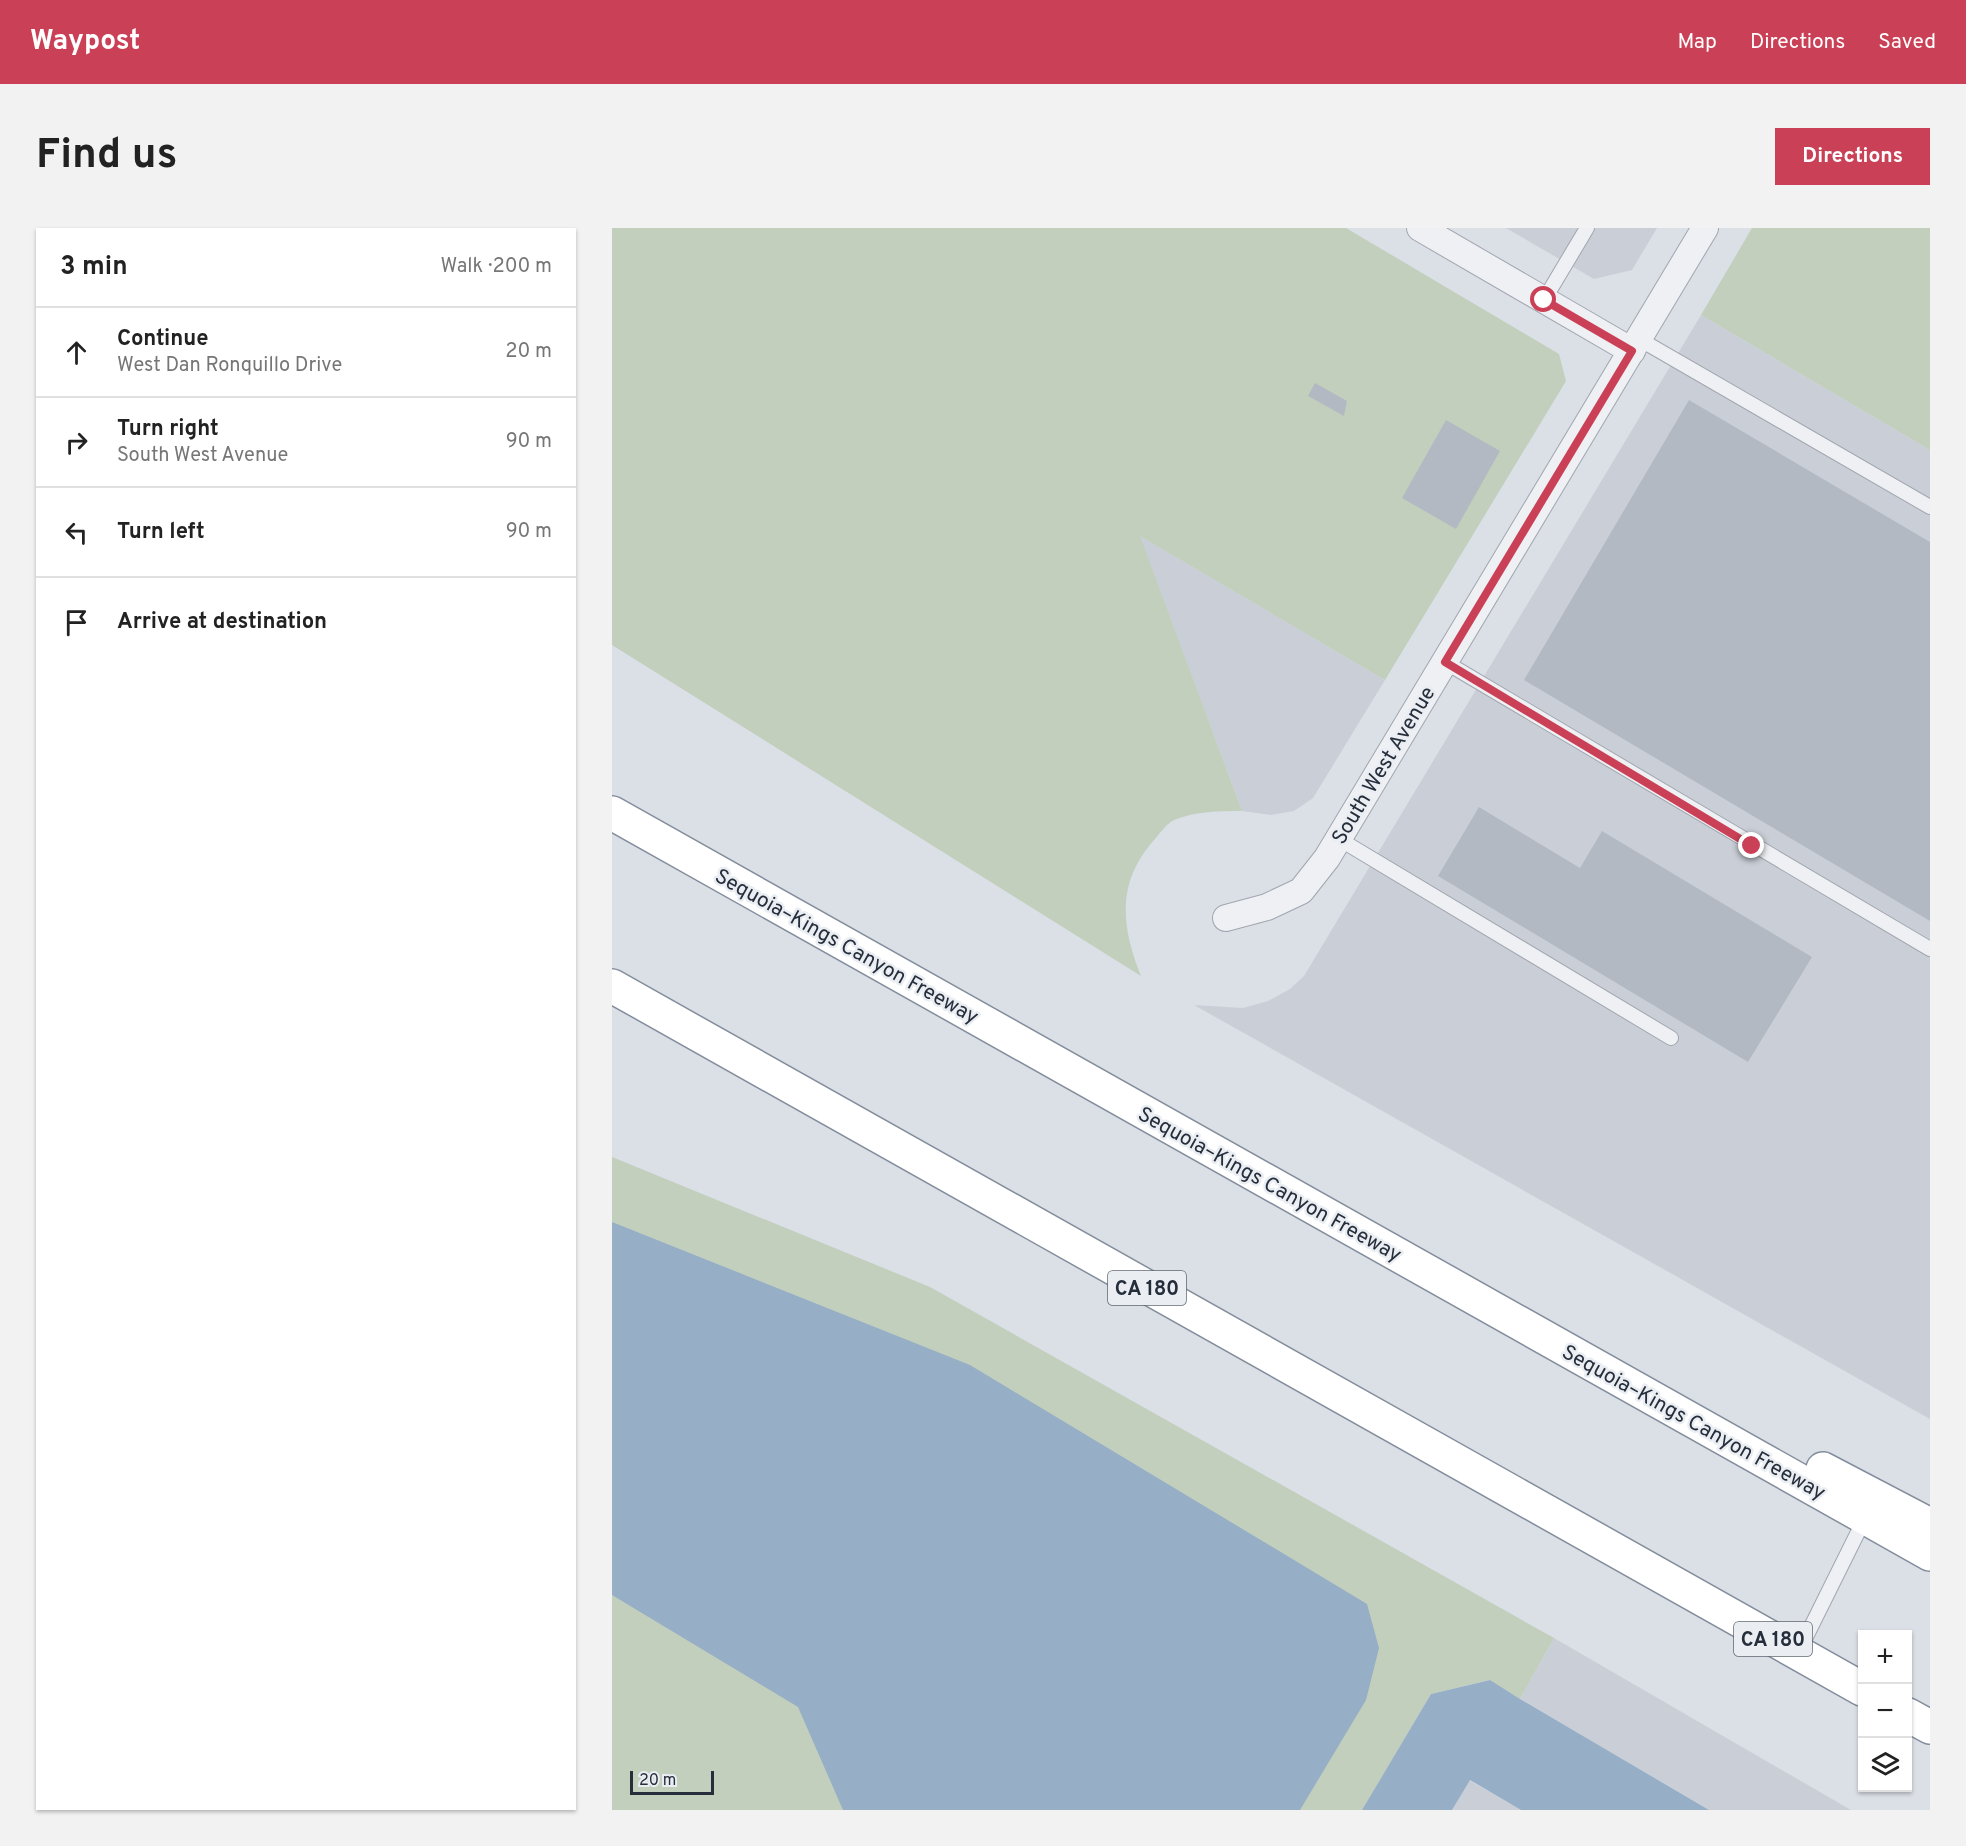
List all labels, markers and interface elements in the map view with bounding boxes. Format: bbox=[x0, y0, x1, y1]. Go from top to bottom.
text: Waypost bbox=[30, 24, 140, 60]
text: Map bbox=[1677, 29, 1717, 56]
text: Directions bbox=[1750, 29, 1845, 56]
text: Saved bbox=[1878, 29, 1936, 56]
button: Directions bbox=[1775, 128, 1930, 185]
text: Find us bbox=[36, 130, 177, 183]
text: 3 min bbox=[60, 251, 128, 284]
text: Walk · 200 m bbox=[441, 254, 552, 280]
route start bbox=[1530, 286, 1556, 312]
text: Continue bbox=[117, 326, 208, 353]
icon: ahead bbox=[60, 336, 93, 369]
text: 20 m bbox=[505, 339, 552, 365]
text: West Dan Ronquillo Drive bbox=[117, 353, 342, 379]
text: Turn right bbox=[117, 416, 219, 443]
icon: right bbox=[60, 426, 93, 459]
text: 90 m bbox=[506, 429, 552, 455]
text: South West Avenue bbox=[117, 443, 288, 469]
icon: left bbox=[60, 516, 93, 549]
text: Turn left bbox=[117, 519, 205, 546]
text: 90 m bbox=[506, 519, 552, 545]
icon: arrive bbox=[60, 606, 93, 639]
text: Arrive at destination bbox=[117, 609, 327, 636]
street label: South West Avenue bbox=[1326, 682, 1442, 850]
route end bbox=[1738, 832, 1764, 858]
street label: Sequoia–Kings Canyon Freeway bbox=[710, 863, 983, 1031]
street label: Sequoia–Kings Canyon Freeway bbox=[1133, 1101, 1406, 1269]
road number: CA 180 bbox=[1108, 1271, 1186, 1305]
street label: Sequoia–Kings Canyon Freeway bbox=[1557, 1339, 1830, 1507]
road number: CA 180 bbox=[1734, 1622, 1812, 1656]
map controls bbox=[1858, 1630, 1912, 1792]
button: + bbox=[1858, 1630, 1912, 1684]
button: − bbox=[1858, 1684, 1912, 1738]
button: layers bbox=[1858, 1738, 1912, 1792]
scale bar bbox=[630, 1768, 714, 1796]
text: 20 m bbox=[639, 1771, 676, 1791]

